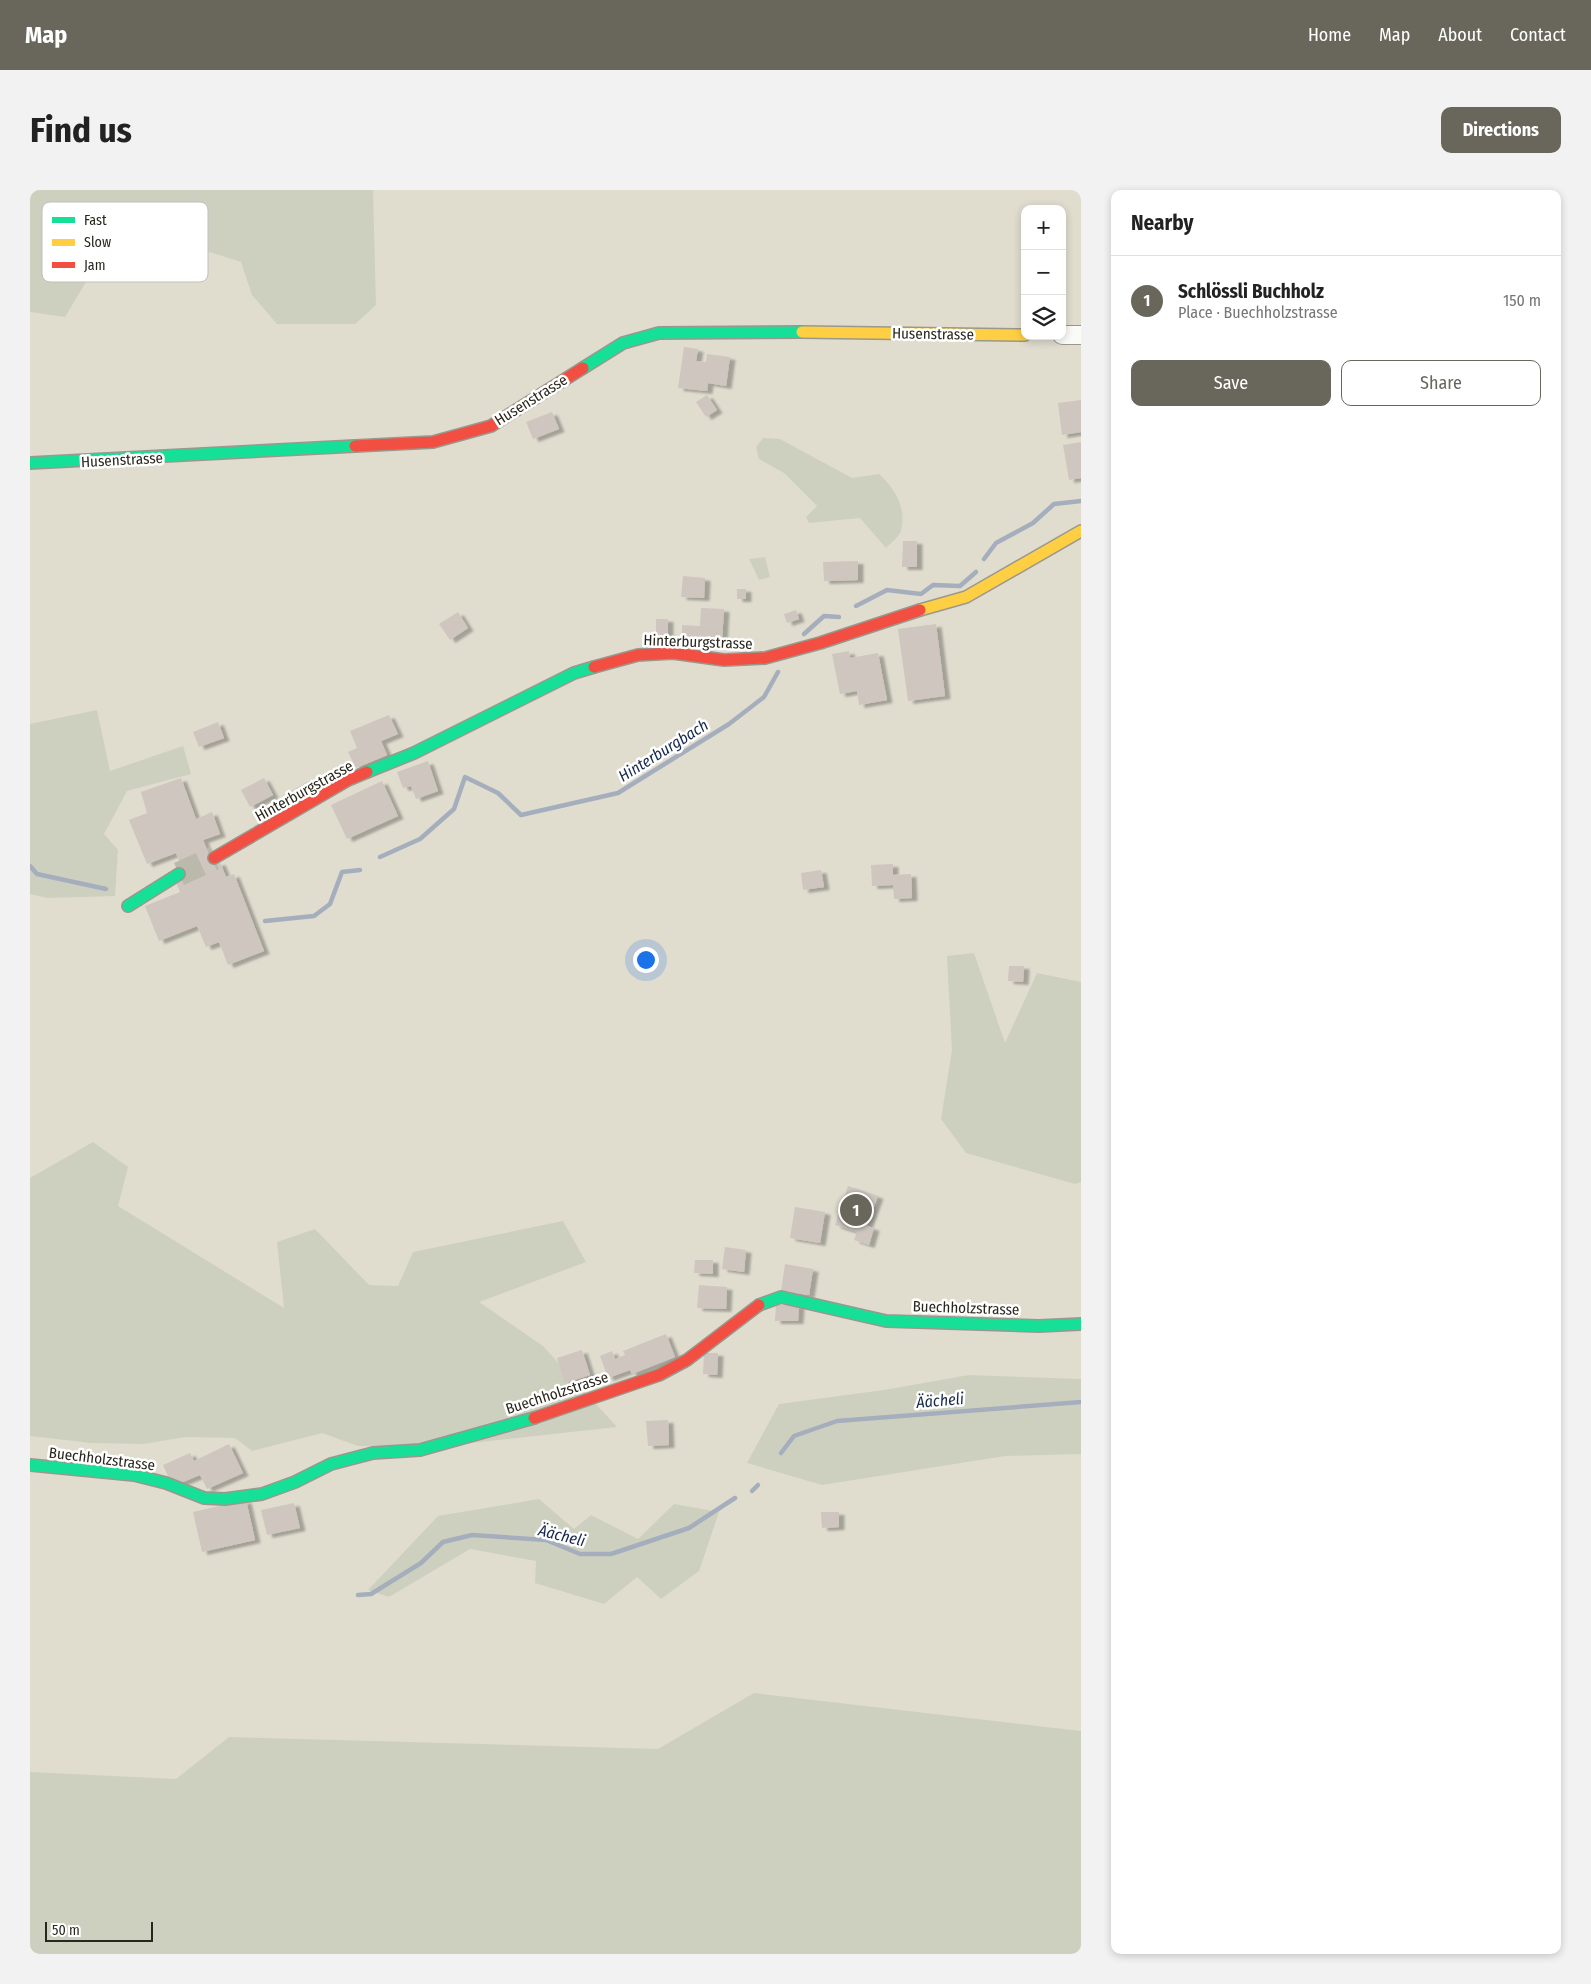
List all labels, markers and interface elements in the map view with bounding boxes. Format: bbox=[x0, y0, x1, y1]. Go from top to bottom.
text: Map bbox=[25, 21, 67, 49]
text: Home bbox=[1308, 24, 1351, 46]
text: Map bbox=[1379, 24, 1410, 46]
text: About bbox=[1438, 24, 1482, 46]
text: Contact bbox=[1510, 24, 1566, 46]
button: Directions bbox=[1441, 107, 1561, 153]
text: Find us bbox=[30, 109, 132, 151]
legend bbox=[42, 202, 208, 282]
map controls bbox=[1021, 205, 1066, 340]
button: + bbox=[1021, 205, 1066, 250]
text: Nearby bbox=[1131, 210, 1193, 236]
text: Fast bbox=[84, 212, 107, 229]
text: Slow bbox=[84, 234, 111, 251]
button: − bbox=[1021, 250, 1066, 295]
text: Jam bbox=[84, 257, 105, 274]
text: Schlössli Buchholz bbox=[1178, 280, 1324, 303]
text: 1 bbox=[1144, 291, 1150, 310]
text: 150 m bbox=[1503, 291, 1541, 310]
button: layers bbox=[1021, 295, 1066, 340]
text: Place · Buechholzstrasse bbox=[1178, 303, 1338, 322]
street label: Husenstrasse bbox=[892, 324, 974, 344]
button: Save bbox=[1131, 360, 1331, 406]
button: Share bbox=[1341, 360, 1541, 406]
street label: Husenstrasse bbox=[491, 371, 571, 429]
street label: Husenstrasse bbox=[81, 449, 163, 471]
street label: Hinterburgstrasse bbox=[643, 631, 753, 653]
water label: Hinterburgbach bbox=[615, 715, 712, 786]
street label: Hinterburgstrasse bbox=[252, 757, 356, 825]
your location bbox=[633, 947, 659, 973]
pin: 1 bbox=[840, 1191, 872, 1229]
street label: Buechholzstrasse bbox=[912, 1297, 1020, 1319]
street label: Buechholzstrasse bbox=[503, 1368, 611, 1418]
water label: Äächeli bbox=[914, 1389, 965, 1412]
street label: Buechholzstrasse bbox=[48, 1444, 156, 1474]
water label: Äächeli bbox=[535, 1520, 587, 1550]
scale bar bbox=[45, 1919, 152, 1942]
text: 50 m bbox=[52, 1922, 80, 1939]

